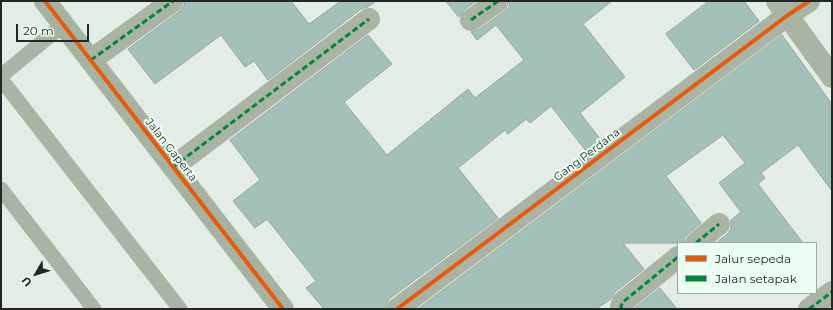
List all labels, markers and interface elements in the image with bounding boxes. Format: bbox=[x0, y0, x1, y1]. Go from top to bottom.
scale bar bbox=[18, 16, 91, 42]
text: 20 m bbox=[23, 23, 54, 38]
street label: Jalan Gaperta bbox=[142, 116, 200, 184]
street label: Gang Perdana bbox=[551, 126, 623, 184]
legend bbox=[677, 242, 817, 294]
text: Jalur sepeda bbox=[715, 251, 791, 266]
north arrow bbox=[16, 254, 56, 294]
text: Jalan setapak bbox=[715, 271, 797, 286]
text: U bbox=[19, 274, 35, 289]

